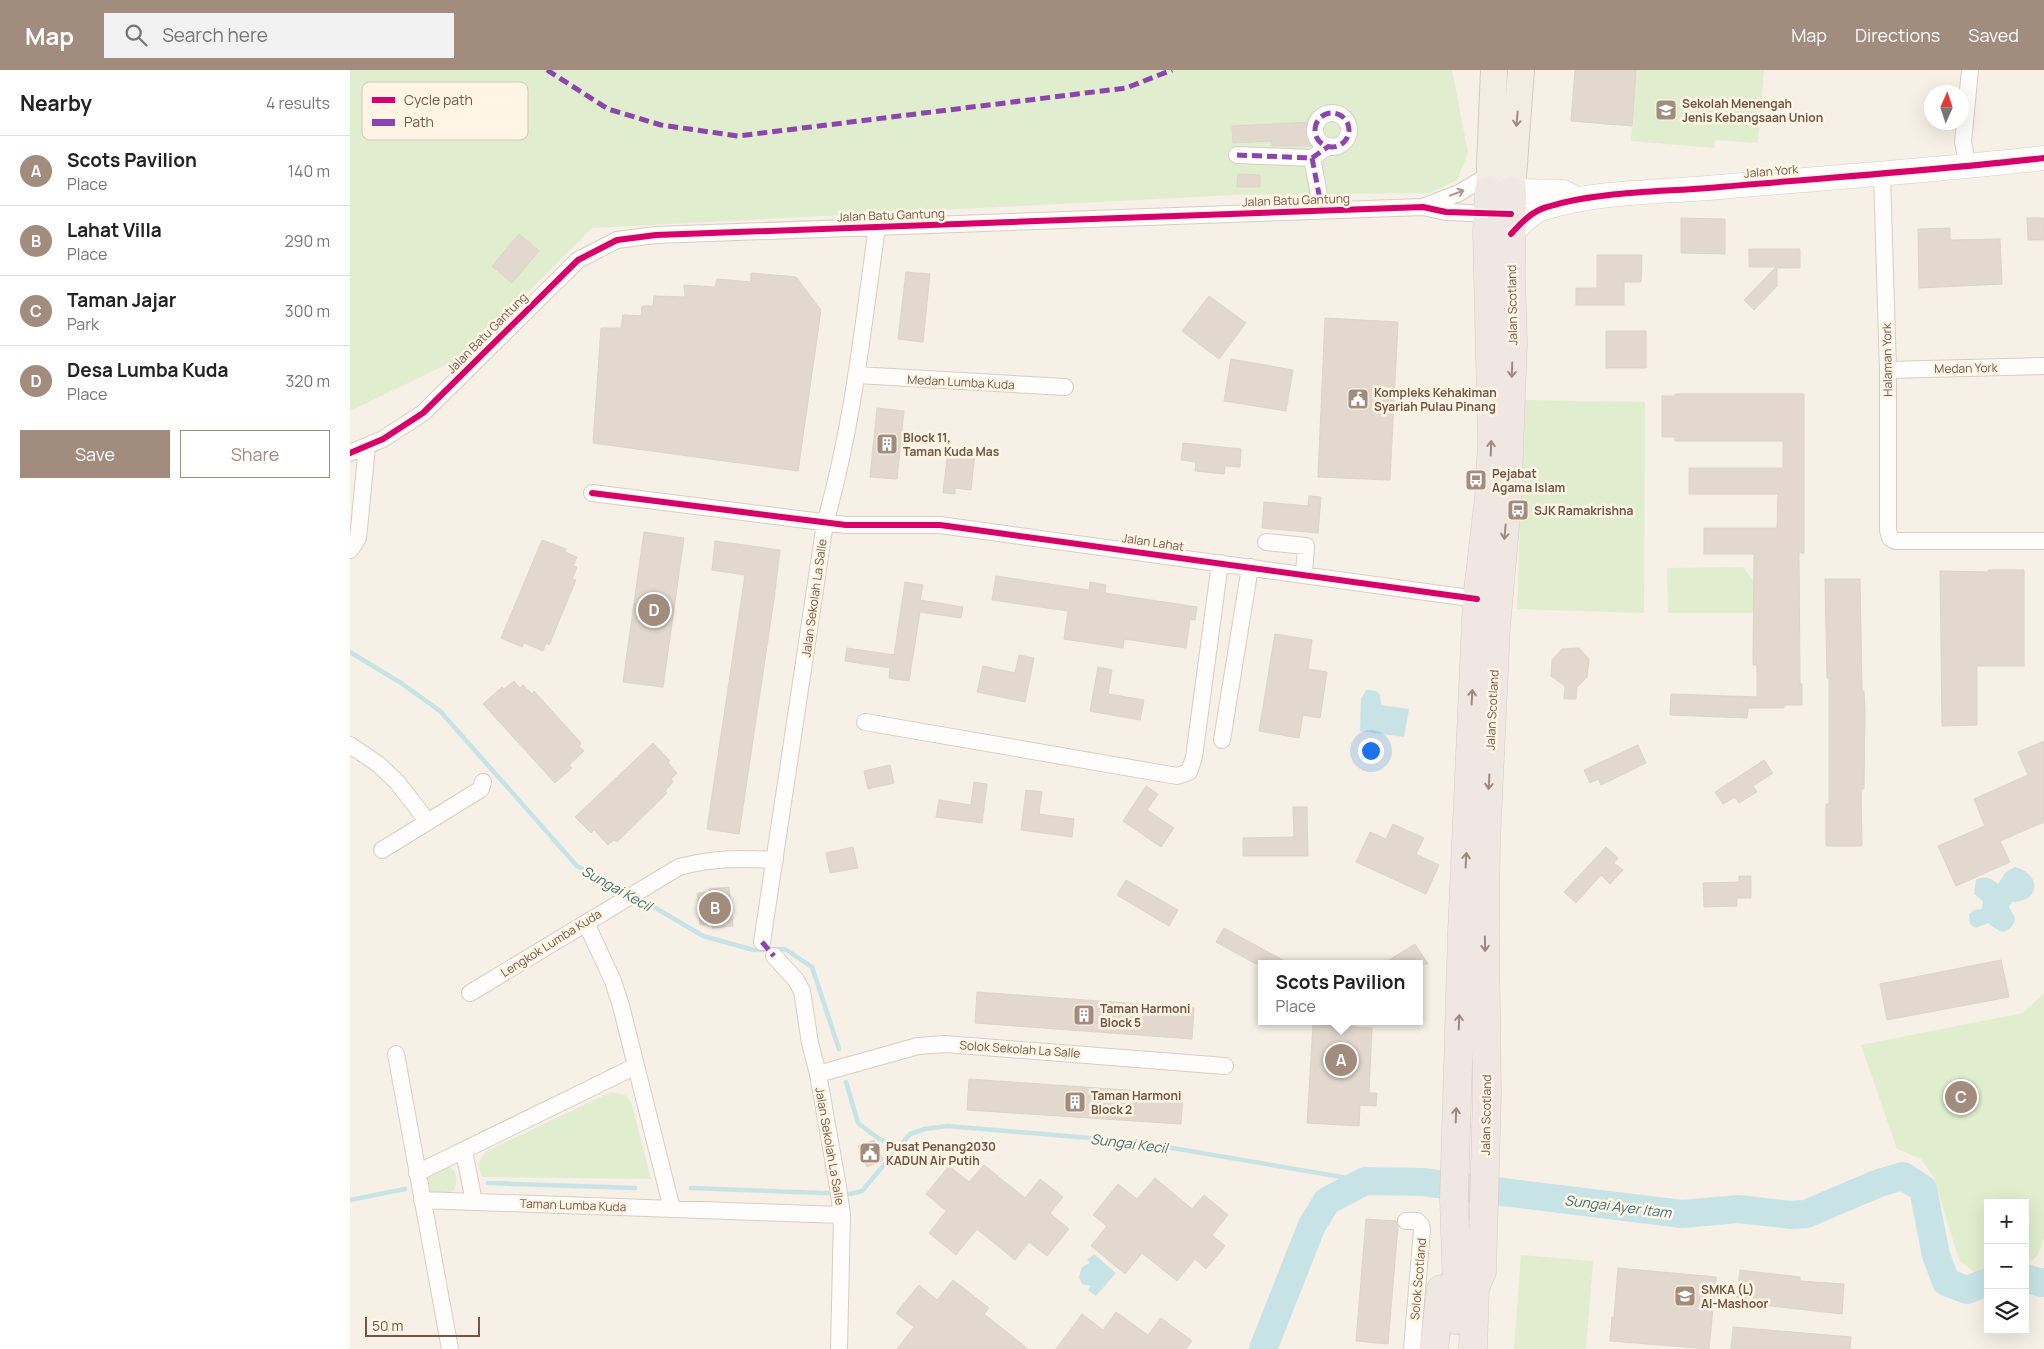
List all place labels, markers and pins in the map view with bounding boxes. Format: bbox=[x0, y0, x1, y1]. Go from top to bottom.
place label: Sekolah Menengah Jenis Kebangsaan Union bbox=[1682, 95, 1823, 126]
school or university icon: Sekolah Menengah Jenis Kebangsaan Union bbox=[1654, 98, 1678, 122]
place label: Kompleks Kehakiman Syariah Pulau Pinang bbox=[1374, 384, 1497, 415]
public building icon: Kompleks Kehakiman Syariah Pulau Pinang bbox=[1346, 387, 1370, 411]
place label: Block 11, Taman Kuda Mas bbox=[903, 429, 1000, 460]
building icon: Block 11, Taman Kuda Mas bbox=[875, 432, 899, 456]
place label: Pejabat Agama Islam bbox=[1492, 465, 1566, 496]
bus stop icon: Pejabat Agama Islam bbox=[1464, 468, 1488, 492]
bus stop icon: SJK Ramakrishna bbox=[1506, 498, 1530, 522]
place label: SJK Ramakrishna bbox=[1534, 502, 1633, 519]
pin: D bbox=[638, 591, 670, 629]
pin: B bbox=[699, 889, 731, 927]
place label: Taman Harmoni Block 5 bbox=[1100, 1000, 1190, 1031]
building icon: Taman Harmoni Block 5 bbox=[1072, 1003, 1096, 1027]
pin: A bbox=[1325, 1041, 1357, 1079]
pin: C bbox=[1945, 1078, 1977, 1116]
place label: Taman Harmoni Block 2 bbox=[1091, 1087, 1181, 1118]
building icon: Taman Harmoni Block 2 bbox=[1063, 1090, 1087, 1114]
place label: Pusat Penang2030 KADUN Air Putih bbox=[886, 1138, 996, 1169]
public building icon: Pusat Penang2030 KADUN Air Putih bbox=[858, 1141, 882, 1165]
place label: SMKA (L) Al-Mashoor bbox=[1701, 1281, 1768, 1312]
school or university icon: SMKA (L) Al-Mashoor bbox=[1673, 1284, 1697, 1308]

